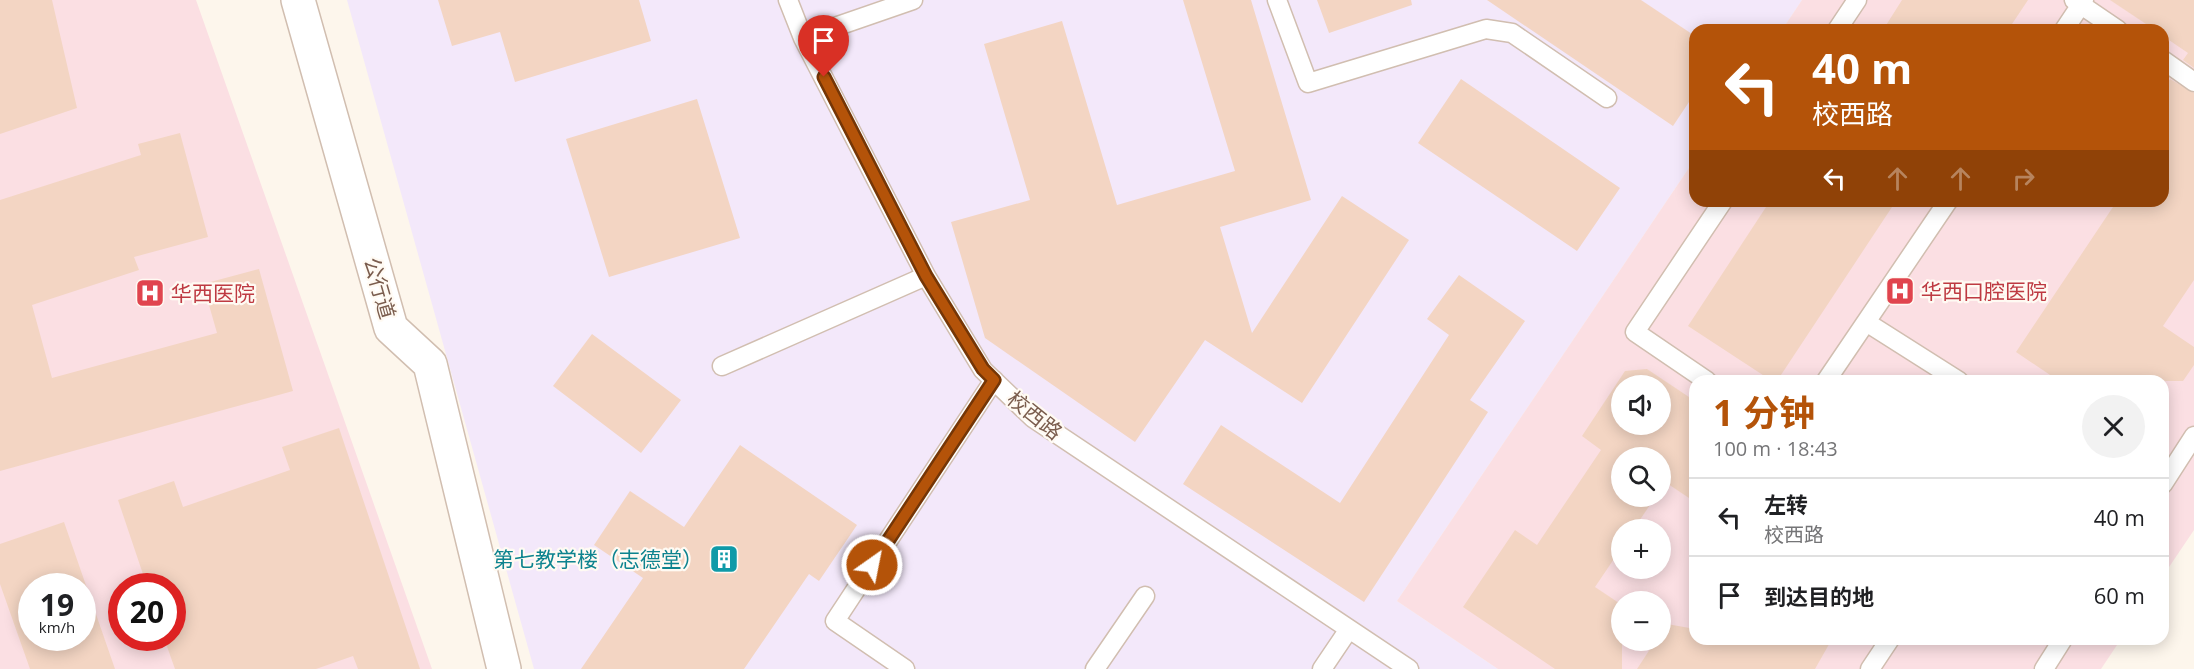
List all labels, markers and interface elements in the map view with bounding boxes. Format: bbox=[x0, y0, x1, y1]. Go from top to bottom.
pin bbox=[798, 15, 849, 77]
icon: arrive bbox=[807, 24, 840, 57]
text: 40 m bbox=[1812, 39, 1912, 96]
icon: left bbox=[1713, 48, 1791, 126]
text: 校西路 bbox=[1812, 95, 1893, 132]
icon: left bbox=[1818, 162, 1851, 195]
icon: ahead bbox=[1881, 162, 1914, 195]
icon: ahead bbox=[1944, 162, 1977, 195]
icon: right bbox=[2007, 162, 2040, 195]
street label: 公行道 bbox=[358, 254, 402, 322]
hospital icon: 华西口腔医院 bbox=[1884, 275, 1916, 307]
hospital icon: 华西医院 bbox=[134, 277, 166, 309]
place label: 华西口腔医院 bbox=[1921, 277, 2047, 305]
place label: 华西医院 bbox=[171, 279, 255, 307]
map controls bbox=[1611, 375, 1671, 651]
button: sound bbox=[1611, 375, 1671, 435]
street label: 校西路 bbox=[1002, 384, 1068, 446]
text: 1 分钟 bbox=[1713, 388, 1815, 437]
button: close bbox=[2082, 395, 2145, 458]
text: 100 m · 18:43 bbox=[1713, 435, 1838, 462]
button: search bbox=[1611, 447, 1671, 507]
text: 左转 bbox=[1764, 489, 1808, 519]
icon: left bbox=[1713, 501, 1746, 534]
text: 40 m bbox=[2094, 502, 2145, 532]
button: + bbox=[1611, 519, 1671, 579]
text: 校西路 bbox=[1764, 521, 1824, 548]
position arrow bbox=[840, 533, 904, 597]
building icon: 第七教学楼（志德堂） bbox=[708, 543, 740, 575]
place label: 第七教学楼（志德堂） bbox=[493, 545, 703, 573]
speed limit sign: 20 bbox=[108, 573, 186, 651]
icon: arrive bbox=[1713, 579, 1746, 612]
text: 60 m bbox=[2094, 580, 2145, 610]
text: 到达目的地 bbox=[1764, 581, 1874, 611]
text: 19 bbox=[40, 584, 74, 625]
button: − bbox=[1611, 591, 1671, 651]
text: km/h bbox=[39, 617, 75, 637]

